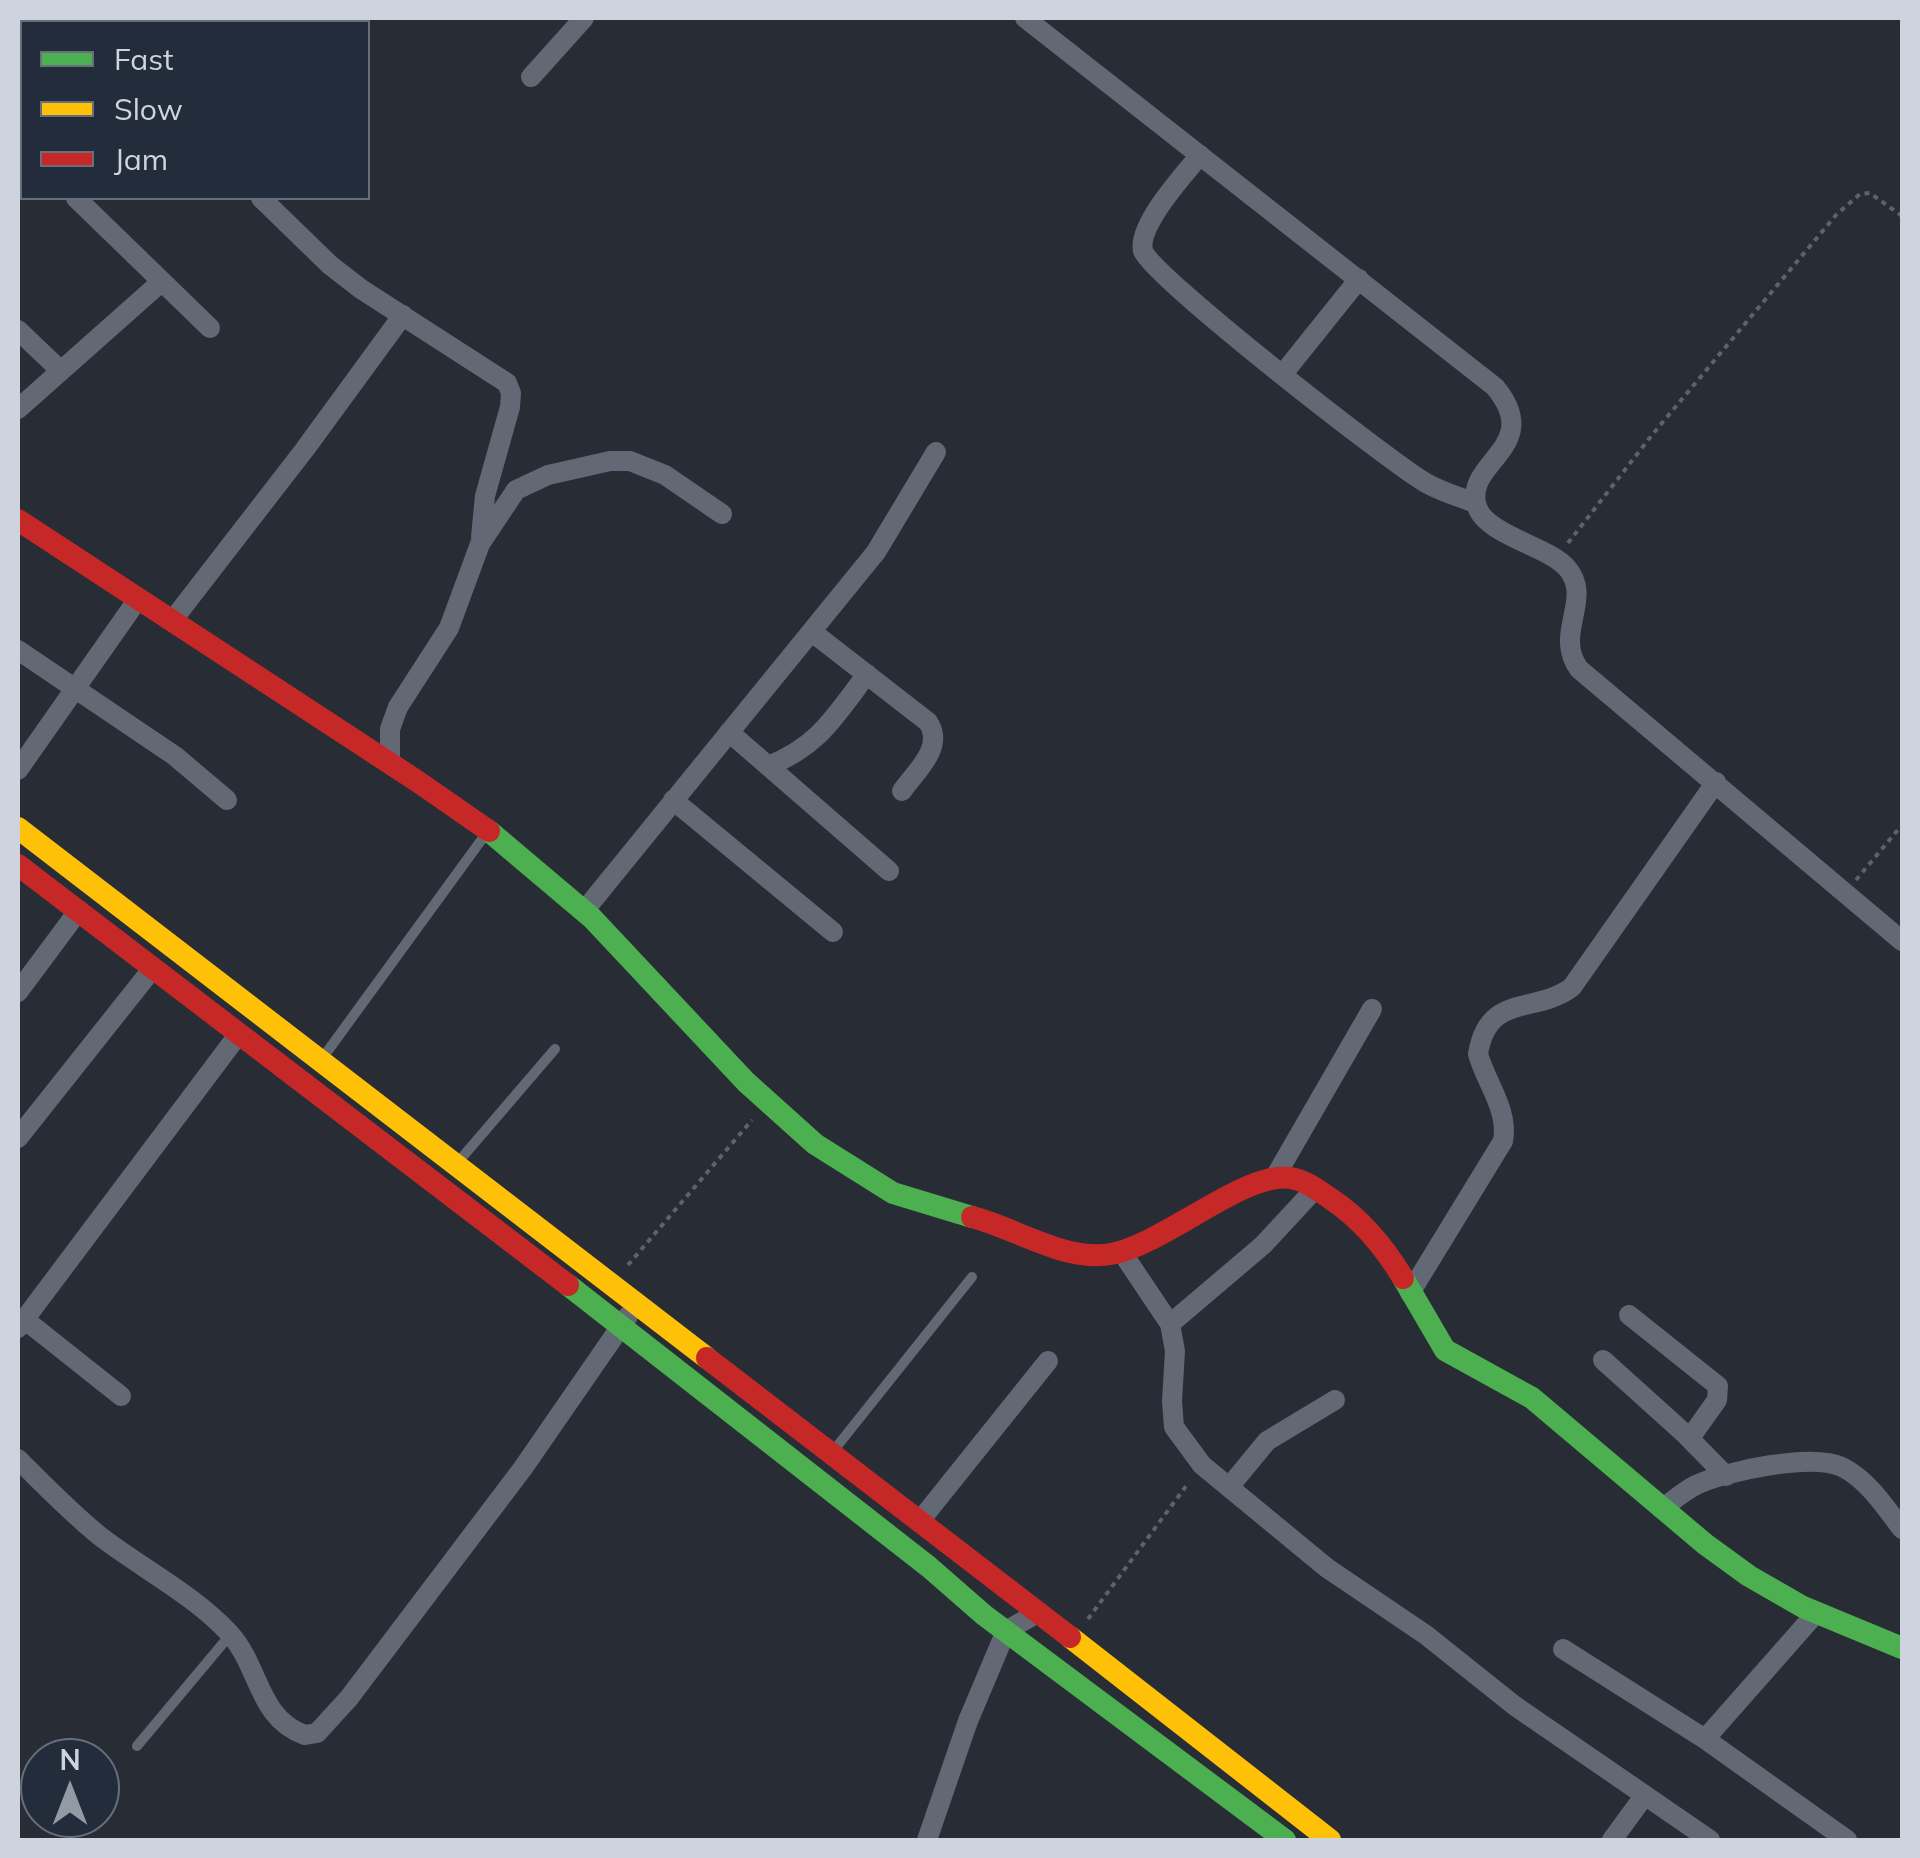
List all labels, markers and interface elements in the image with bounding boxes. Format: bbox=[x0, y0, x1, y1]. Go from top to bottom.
legend bbox=[20, 20, 370, 200]
text: Fast bbox=[114, 40, 174, 78]
text: Slow bbox=[114, 90, 183, 128]
text: Jam bbox=[114, 140, 168, 178]
north arrow bbox=[20, 1738, 120, 1838]
text: N bbox=[59, 1742, 81, 1777]

